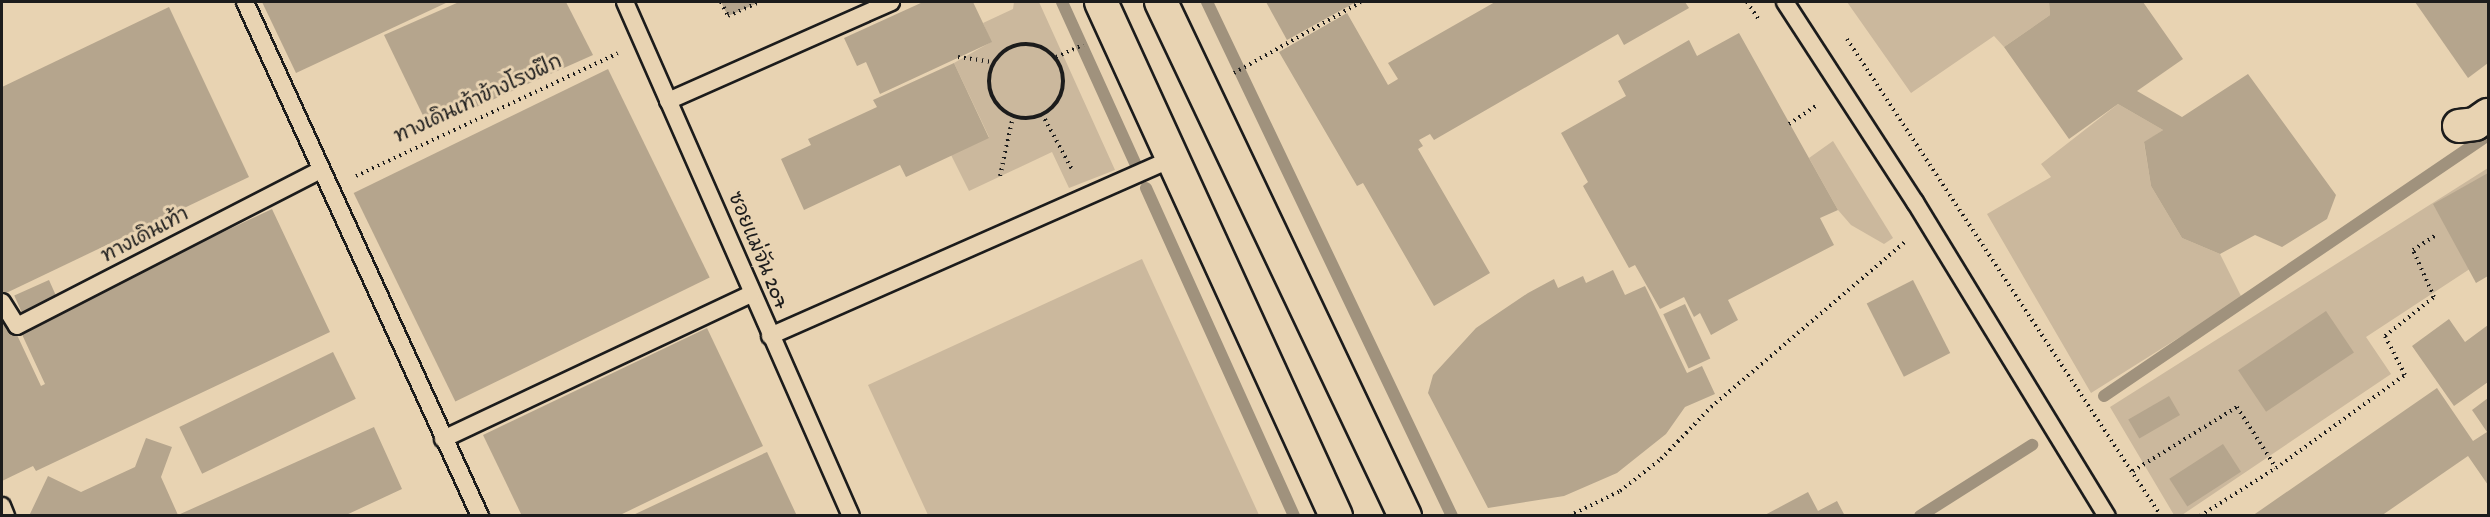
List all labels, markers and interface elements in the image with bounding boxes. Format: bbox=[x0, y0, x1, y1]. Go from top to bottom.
street label: ทางเดินเท้าข้างโรงฝึก bbox=[391, 52, 567, 150]
street label: ซอยแม่จัน 207 bbox=[721, 189, 791, 313]
street label: ทางเดินเท้า bbox=[98, 204, 194, 270]

